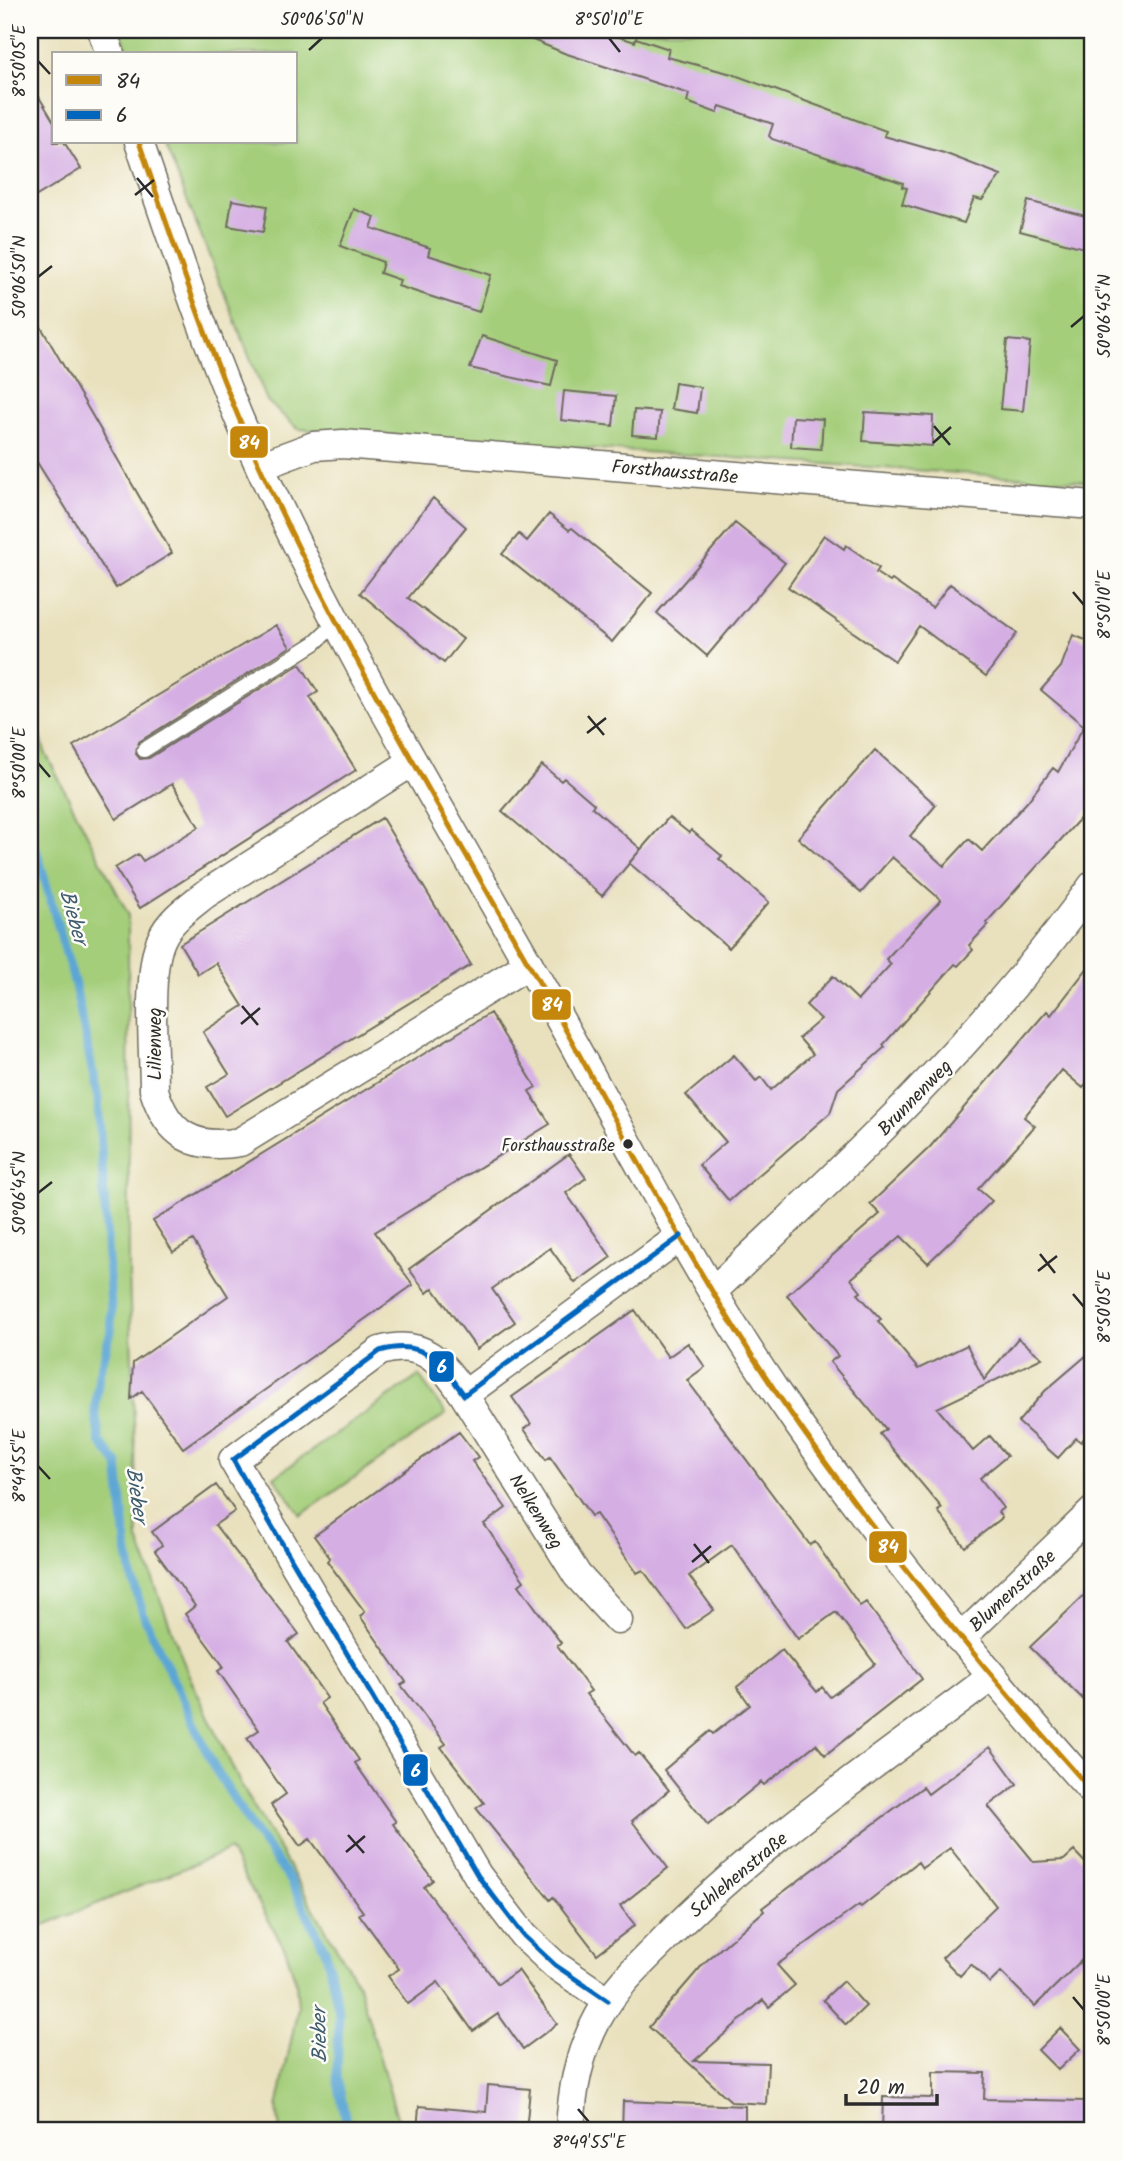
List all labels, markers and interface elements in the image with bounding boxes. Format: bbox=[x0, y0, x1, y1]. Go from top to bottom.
text: 50°06'50"N bbox=[280, 6, 364, 35]
text: 8°50'10"E bbox=[574, 6, 644, 35]
text: 8°50'05"E bbox=[6, 24, 35, 98]
legend bbox=[52, 52, 298, 144]
text: 84 bbox=[116, 66, 140, 99]
text: 6 bbox=[116, 100, 128, 133]
text: 50°06'50"N bbox=[6, 235, 35, 319]
text: 50°06'45"N bbox=[1091, 274, 1120, 358]
line badge: 84 bbox=[229, 425, 269, 459]
text: 84 bbox=[238, 429, 260, 459]
street label: Forsthausstraße bbox=[610, 453, 740, 494]
text: 8°50'10"E bbox=[1091, 570, 1120, 640]
text: 8°50'00"E bbox=[6, 726, 35, 799]
water label: Bieber bbox=[49, 886, 97, 952]
line badge: 84 bbox=[531, 988, 572, 1021]
text: 84 bbox=[541, 991, 563, 1021]
street label: Lilienweg bbox=[141, 1007, 171, 1081]
street label: Brunnenweg bbox=[871, 1053, 960, 1144]
place label: Forsthausstraße bbox=[501, 1133, 615, 1160]
marker: Forsthausstraße bbox=[621, 1137, 635, 1151]
text: 50°06'45"N bbox=[6, 1151, 35, 1235]
text: 8°50'05"E bbox=[1091, 1270, 1120, 1344]
line badge: 6 bbox=[428, 1350, 455, 1383]
text: 6 bbox=[437, 1353, 447, 1383]
text: 8°49'55"E bbox=[6, 1428, 35, 1503]
water label: Bieber bbox=[115, 1466, 156, 1529]
street label: Nelkenweg bbox=[500, 1468, 570, 1556]
line badge: 84 bbox=[868, 1530, 908, 1564]
text: 84 bbox=[877, 1533, 899, 1563]
street label: Blumenstraße bbox=[963, 1543, 1064, 1640]
line badge: 6 bbox=[402, 1753, 429, 1787]
text: 6 bbox=[411, 1757, 421, 1787]
street label: Schlehenstraße bbox=[683, 1825, 796, 1926]
text: 8°50'00"E bbox=[1091, 1973, 1120, 2046]
water label: Bieber bbox=[303, 2003, 337, 2063]
scale bar bbox=[846, 2063, 937, 2107]
text: 20 m bbox=[857, 2072, 905, 2105]
text: 8°49'55"E bbox=[552, 2129, 627, 2158]

